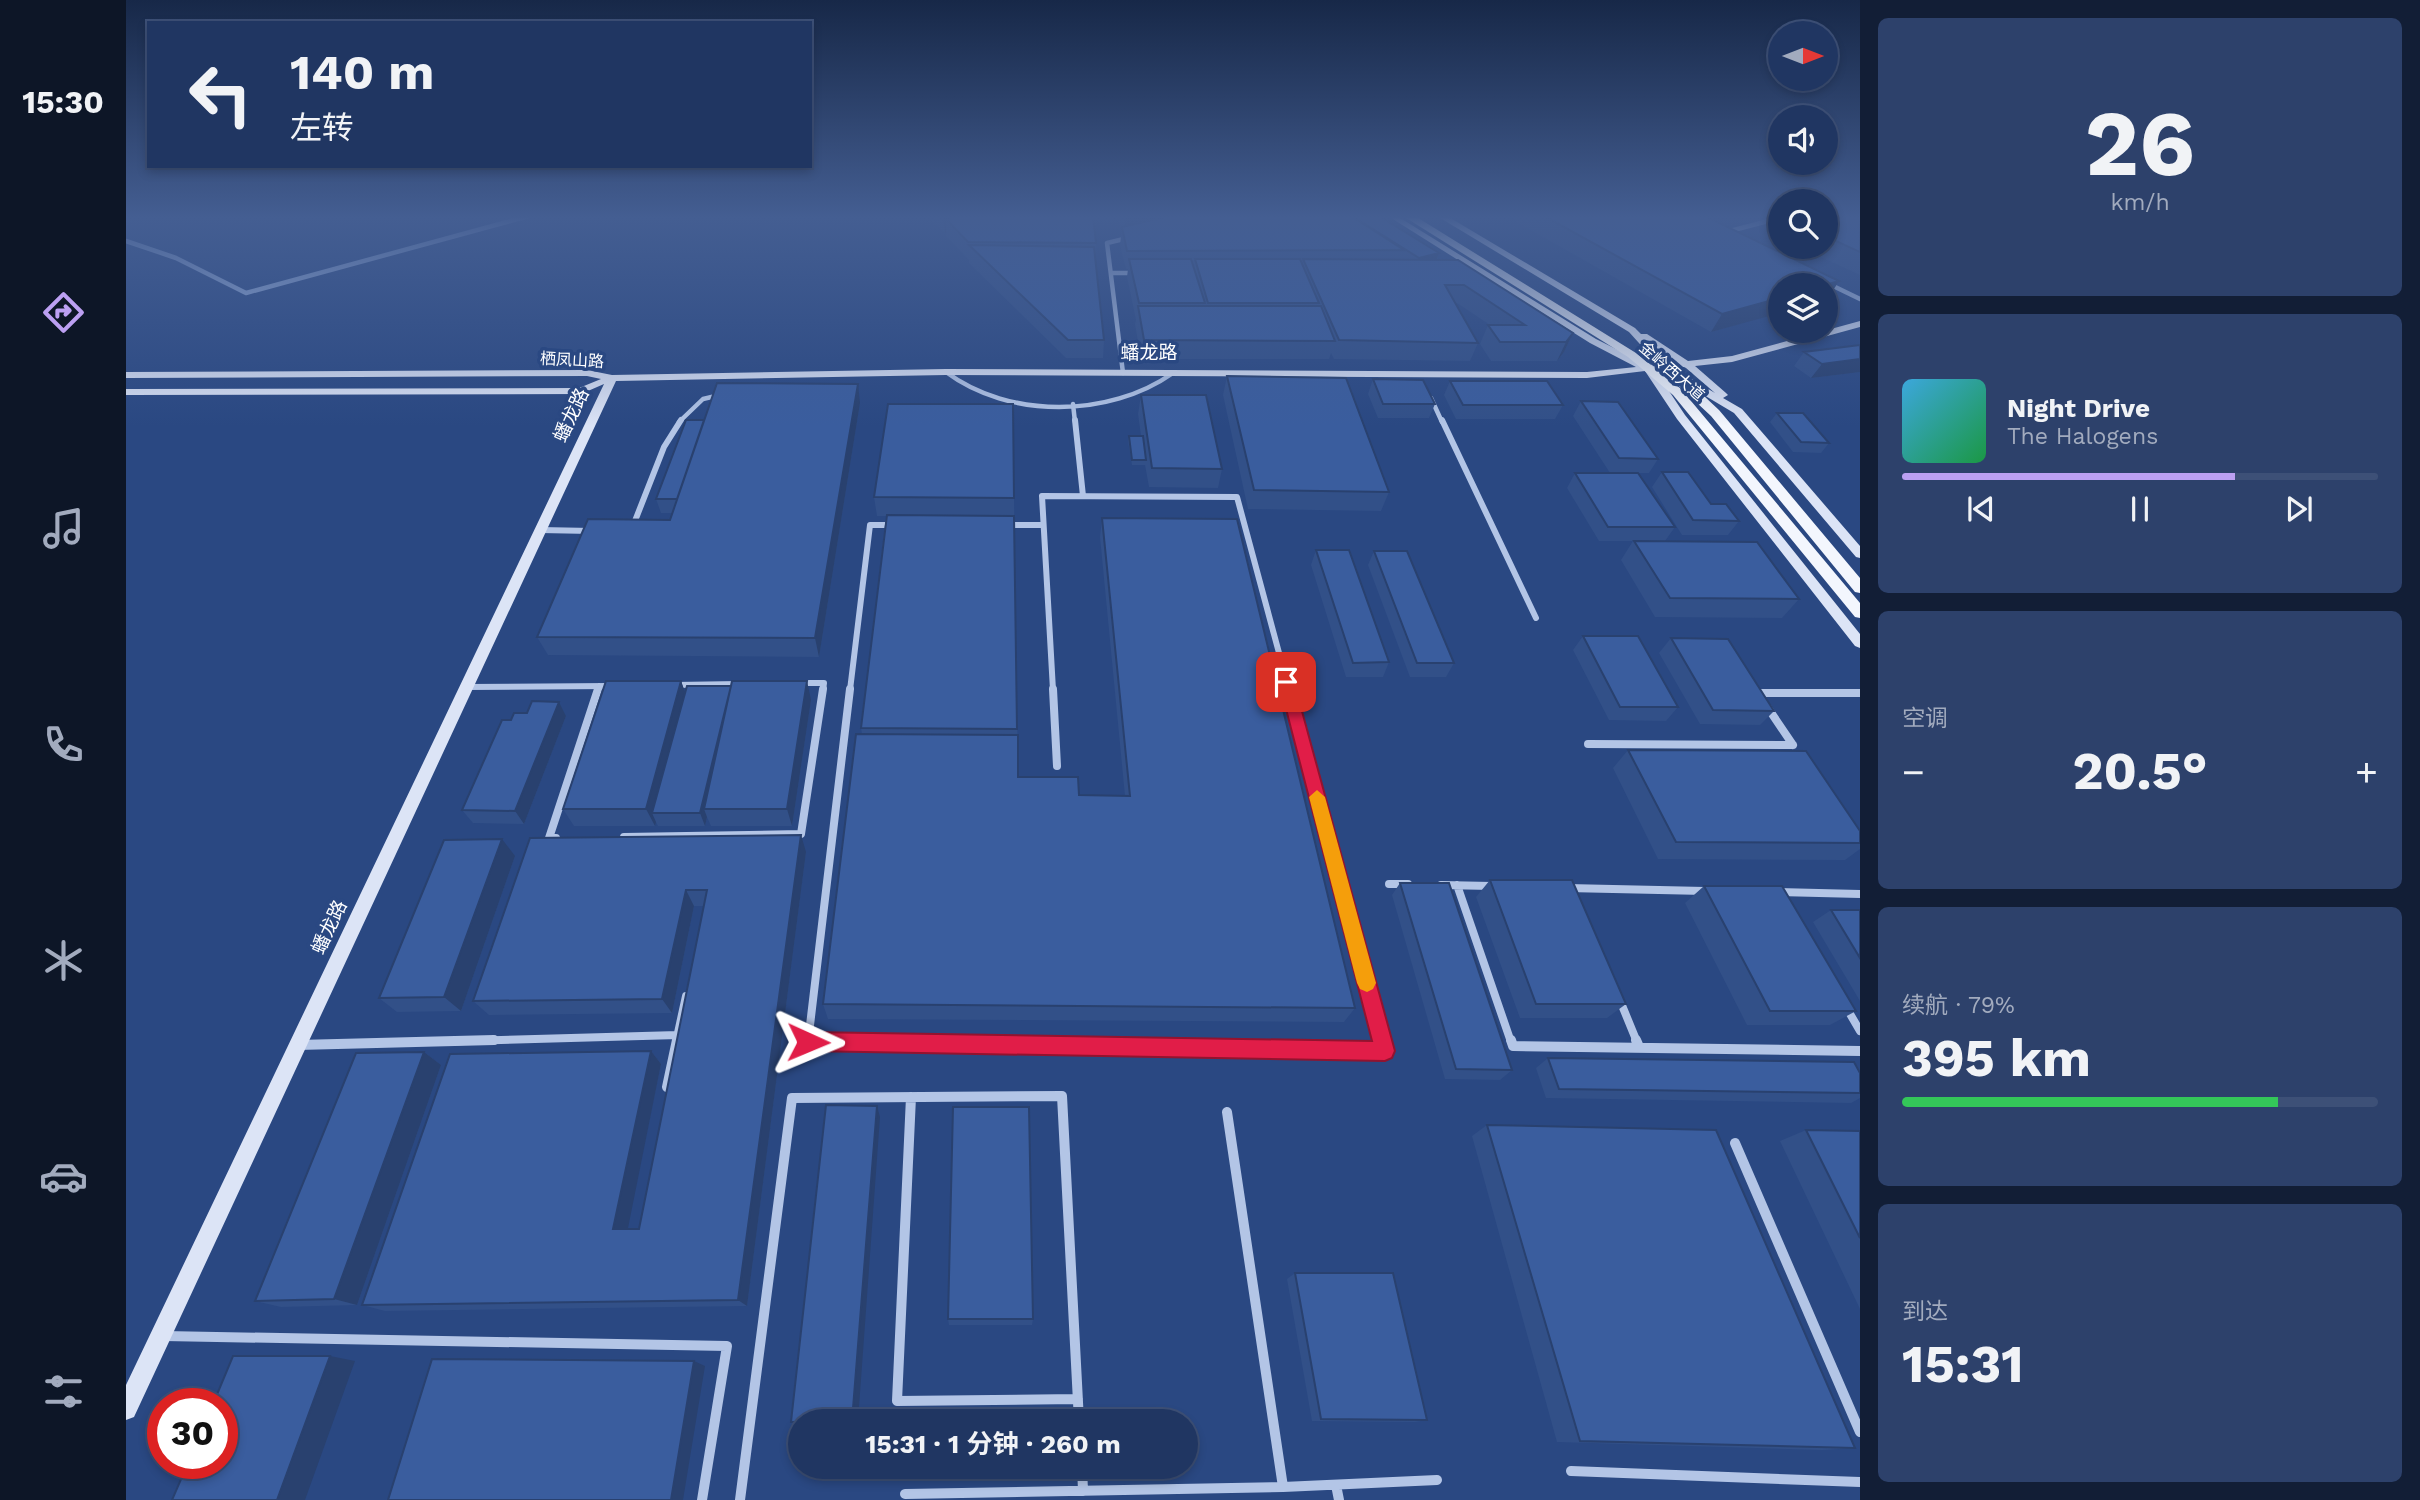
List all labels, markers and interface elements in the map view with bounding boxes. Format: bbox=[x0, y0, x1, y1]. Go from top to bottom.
north arrow bbox=[1768, 21, 1838, 91]
map controls bbox=[1768, 21, 1838, 343]
text: 140 m bbox=[290, 43, 434, 101]
icon: left bbox=[175, 49, 266, 140]
text: 15:30 bbox=[22, 83, 104, 121]
text: 26 bbox=[2085, 90, 2195, 197]
button: sound bbox=[1768, 105, 1838, 175]
text: 左转 bbox=[290, 109, 354, 147]
button: search bbox=[1768, 189, 1838, 259]
text: km/h bbox=[2110, 189, 2170, 216]
button: layers bbox=[1768, 273, 1838, 343]
icon: directions bbox=[39, 288, 88, 337]
street label: 金岭西大道 bbox=[1636, 338, 1708, 404]
street label: 蟠龙路 bbox=[1120, 341, 1178, 364]
street label: 栖凤山路 bbox=[540, 349, 604, 371]
street label: 蟠龙路 bbox=[549, 384, 593, 446]
text: Night Drive bbox=[2007, 393, 2150, 423]
text: The Halogens bbox=[2007, 423, 2158, 450]
icon: previous bbox=[1962, 490, 2000, 528]
icon: pause bbox=[2121, 490, 2159, 528]
icon: next bbox=[2280, 490, 2318, 528]
icon: music bbox=[39, 504, 88, 553]
pin bbox=[1256, 652, 1316, 712]
icon: arrive bbox=[1267, 663, 1305, 701]
text: 空调 bbox=[1902, 705, 1948, 732]
icon: phone bbox=[39, 720, 88, 769]
text: 20.5° bbox=[2072, 741, 2208, 802]
text: − bbox=[1902, 750, 1925, 794]
text: + bbox=[2355, 750, 2378, 794]
street label: 蟠龙路 bbox=[307, 896, 351, 958]
icon: climate bbox=[39, 936, 88, 985]
text: 续航 · 79% bbox=[1902, 992, 2015, 1019]
position arrow bbox=[771, 1005, 845, 1079]
text: 395 km bbox=[1902, 1028, 2091, 1089]
icon: car bbox=[39, 1152, 88, 1201]
text: 到达 bbox=[1902, 1298, 1948, 1325]
text: 15:31 bbox=[1902, 1334, 2024, 1395]
icon: filters bbox=[39, 1367, 88, 1416]
speed limit sign: 30 bbox=[147, 1388, 238, 1479]
text: 15:31 · 1 分钟 · 260 m bbox=[865, 1429, 1121, 1459]

